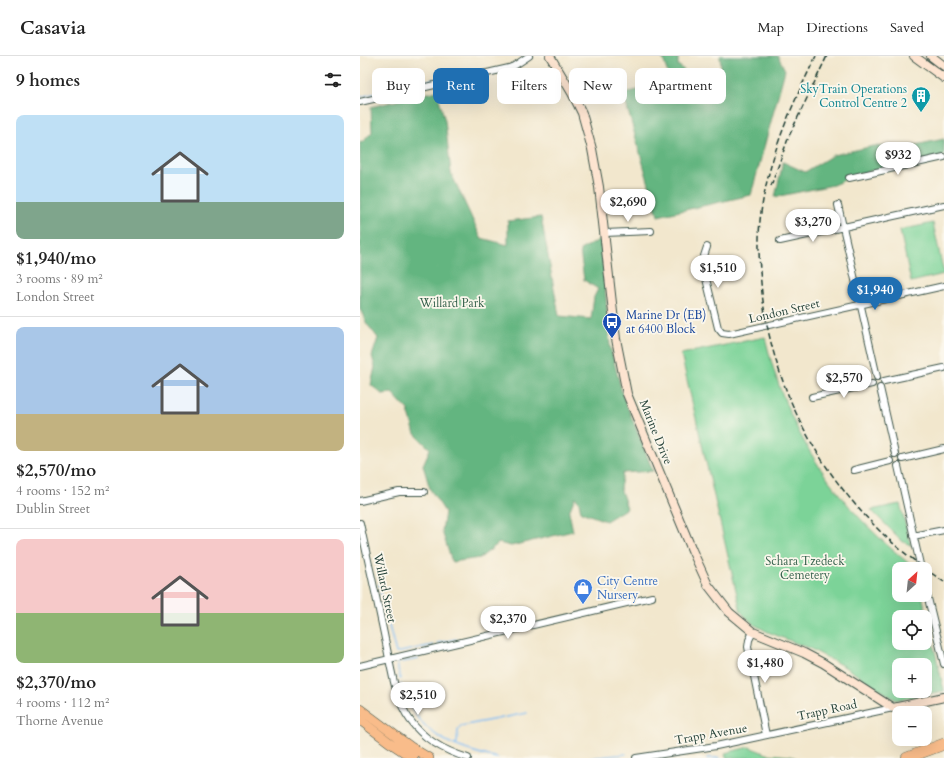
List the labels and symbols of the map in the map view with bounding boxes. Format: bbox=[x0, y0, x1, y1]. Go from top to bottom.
place label: SkyTrain Operations Control Centre 2 bbox=[800, 81, 907, 111]
building icon: SkyTrain Operations Control Centre 2 bbox=[910, 85, 932, 113]
pin: $932 bbox=[874, 142, 922, 176]
pin: $2,690 bbox=[595, 189, 661, 223]
pin: $3,270 bbox=[780, 209, 846, 243]
pin: $1,510 bbox=[685, 255, 751, 289]
pin: $1,940 bbox=[842, 277, 908, 311]
park label: Willard Park bbox=[419, 295, 485, 311]
street label: London Street bbox=[747, 295, 821, 327]
place label: Marine Dr (EB) at 6400 Block bbox=[626, 307, 706, 337]
bus stop icon: Marine Dr (EB) at 6400 Block bbox=[601, 311, 623, 339]
pin: $2,570 bbox=[811, 365, 877, 399]
street label: Marine Drive bbox=[636, 397, 676, 467]
street label: Willard Street bbox=[370, 551, 400, 624]
park label: Schara Tzedeck Cemetery bbox=[765, 553, 845, 583]
north arrow bbox=[892, 562, 932, 602]
place label: City Centre Nursery bbox=[597, 573, 658, 603]
shop icon: City Centre Nursery bbox=[572, 577, 594, 605]
pin: $2,370 bbox=[475, 606, 541, 640]
pin: $1,480 bbox=[732, 650, 798, 684]
pin: $2,510 bbox=[385, 682, 451, 716]
street label: Trapp Road bbox=[796, 696, 859, 724]
street label: Trapp Avenue bbox=[674, 720, 748, 748]

